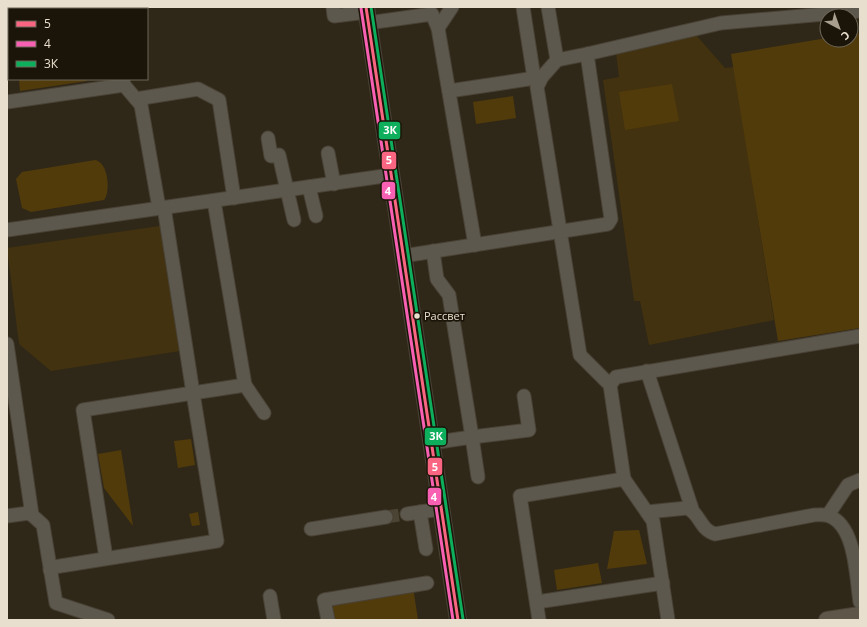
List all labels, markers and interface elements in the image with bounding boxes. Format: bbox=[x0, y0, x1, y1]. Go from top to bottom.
legend bbox=[8, 8, 148, 80]
north arrow bbox=[819, 8, 859, 48]
text: 5 bbox=[44, 15, 51, 32]
text: С bbox=[838, 28, 853, 44]
text: 4 bbox=[44, 35, 51, 52]
text: 3К bbox=[44, 55, 59, 72]
line badge: 3К bbox=[378, 121, 401, 140]
text: 3К bbox=[383, 122, 397, 137]
line badge: 5 bbox=[381, 151, 397, 170]
text: 5 bbox=[386, 152, 392, 167]
line badge: 4 bbox=[381, 181, 396, 200]
text: 4 bbox=[385, 183, 392, 198]
place label: Рассвет bbox=[424, 308, 465, 323]
marker: Рассвет bbox=[412, 311, 422, 321]
line badge: 3К bbox=[424, 427, 447, 446]
text: 3К bbox=[429, 428, 443, 443]
line badge: 5 bbox=[427, 457, 443, 476]
text: 5 bbox=[432, 459, 438, 474]
line badge: 4 bbox=[427, 487, 442, 506]
text: 4 bbox=[431, 489, 438, 504]

